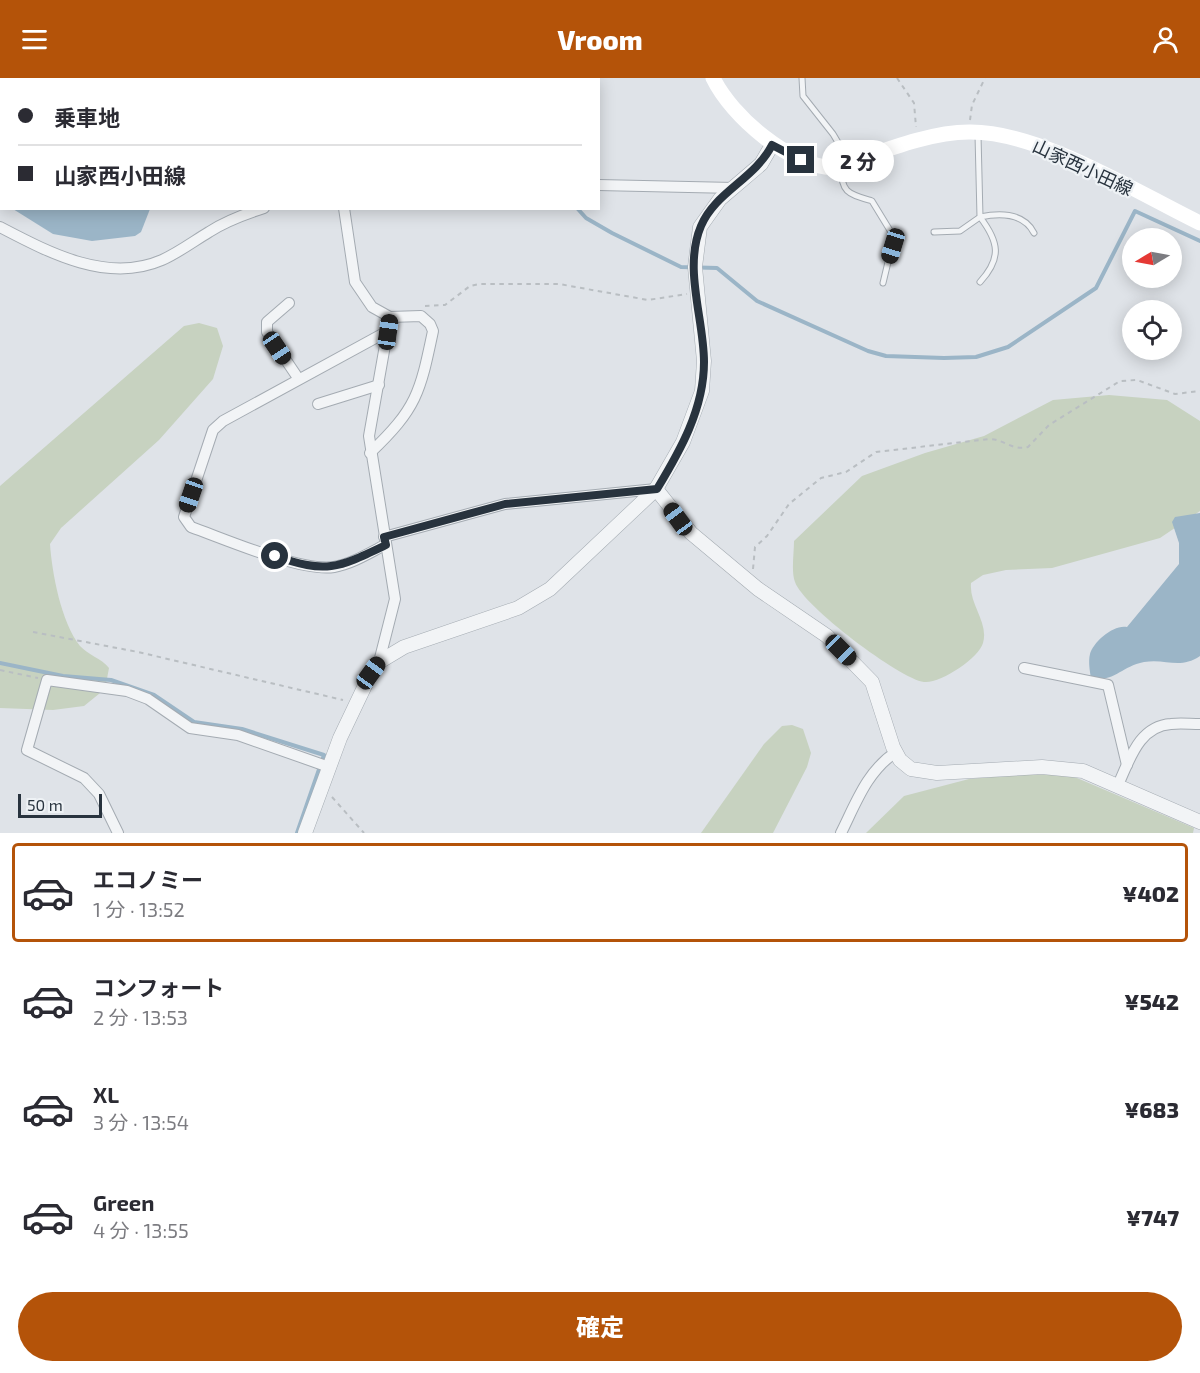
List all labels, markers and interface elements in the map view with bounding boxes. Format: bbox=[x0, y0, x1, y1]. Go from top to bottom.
icon: menu bbox=[18, 23, 51, 56]
text: Vroom bbox=[557, 23, 643, 55]
icon: person bbox=[1149, 23, 1182, 56]
text: 乗車地 bbox=[54, 104, 120, 130]
street label: 山家西小田線 bbox=[1029, 134, 1137, 200]
callout: 2 分 bbox=[822, 139, 894, 181]
route end bbox=[787, 146, 814, 173]
text: 2 分 bbox=[840, 149, 876, 173]
text: 山家西小田線 bbox=[54, 162, 186, 188]
car bbox=[879, 226, 907, 266]
north arrow bbox=[1122, 228, 1182, 288]
map controls bbox=[1122, 228, 1182, 360]
button: locate bbox=[1122, 300, 1182, 360]
car bbox=[377, 313, 399, 351]
car bbox=[259, 328, 295, 368]
car bbox=[177, 475, 205, 515]
car bbox=[660, 499, 696, 539]
route start bbox=[261, 542, 288, 569]
car bbox=[822, 631, 860, 669]
car bbox=[353, 653, 389, 693]
scale bar bbox=[18, 791, 102, 818]
text: 50 m bbox=[27, 795, 63, 814]
icon: car bbox=[21, 866, 75, 920]
text: エコノミー bbox=[93, 866, 203, 892]
text: ¥402 bbox=[1122, 880, 1179, 906]
text: 1 分 · 13:52 bbox=[93, 897, 185, 921]
icon: car bbox=[21, 974, 75, 1028]
text: コンフォート bbox=[93, 974, 224, 1000]
text: ¥542 bbox=[1124, 988, 1179, 1014]
text: 2 分 · 13:53 bbox=[93, 1005, 188, 1029]
text: XL bbox=[93, 1081, 119, 1107]
icon: car bbox=[21, 1082, 75, 1136]
text: ¥683 bbox=[1124, 1096, 1179, 1122]
text: 3 分 · 13:54 bbox=[93, 1110, 189, 1134]
text: Green bbox=[93, 1189, 155, 1215]
icon: car bbox=[21, 1190, 75, 1244]
text: ¥747 bbox=[1126, 1204, 1179, 1230]
text: 4 分 · 13:55 bbox=[93, 1218, 189, 1242]
button: 確定 bbox=[18, 1292, 1182, 1361]

